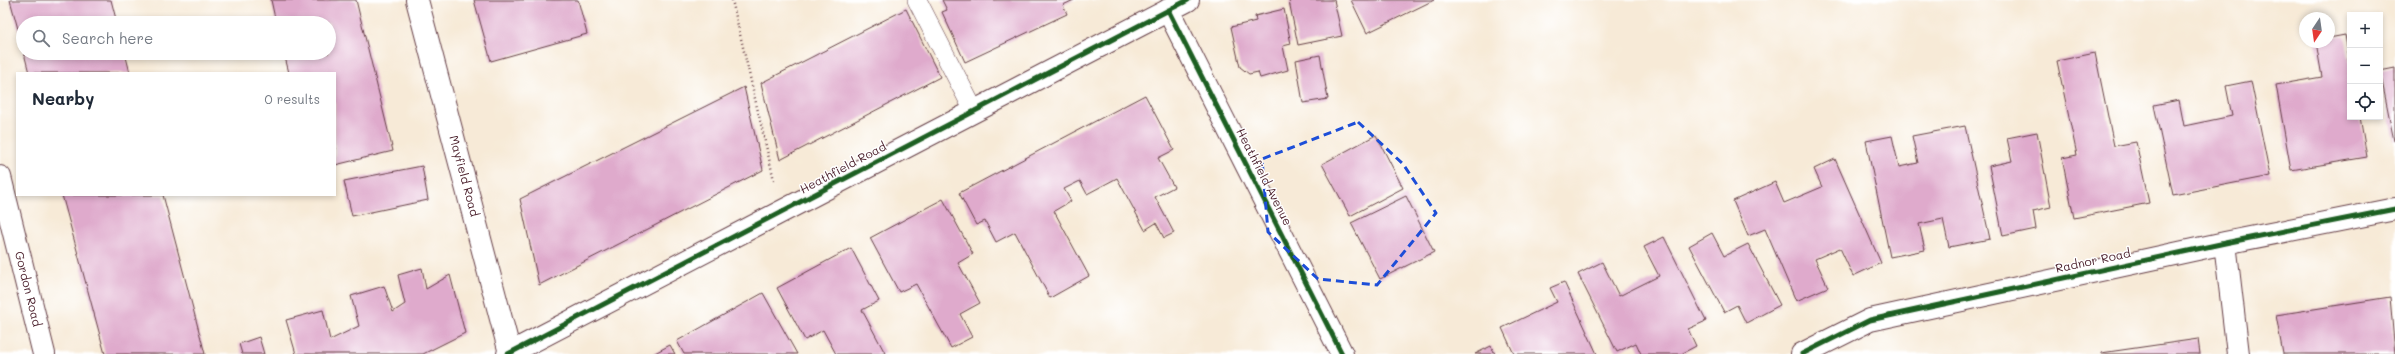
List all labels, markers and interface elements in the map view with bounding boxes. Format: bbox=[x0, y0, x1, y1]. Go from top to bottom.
north arrow bbox=[2299, 12, 2335, 48]
map controls bbox=[2347, 12, 2383, 120]
button: + bbox=[2347, 12, 2383, 48]
search box bbox=[16, 16, 336, 60]
icon: search bbox=[30, 27, 52, 49]
text: Search here bbox=[62, 28, 153, 48]
button: − bbox=[2347, 48, 2383, 84]
button: locate bbox=[2347, 84, 2383, 120]
text: Nearby bbox=[32, 87, 94, 109]
text: 0 results bbox=[265, 90, 320, 107]
street label: Heathfield Avenue bbox=[1233, 125, 1296, 228]
street label: Mayfield Road bbox=[446, 133, 484, 218]
street label: Heathfield Road bbox=[797, 137, 889, 197]
street label: Radnor Road bbox=[2054, 244, 2132, 276]
street label: Gordon Road bbox=[12, 249, 46, 328]

